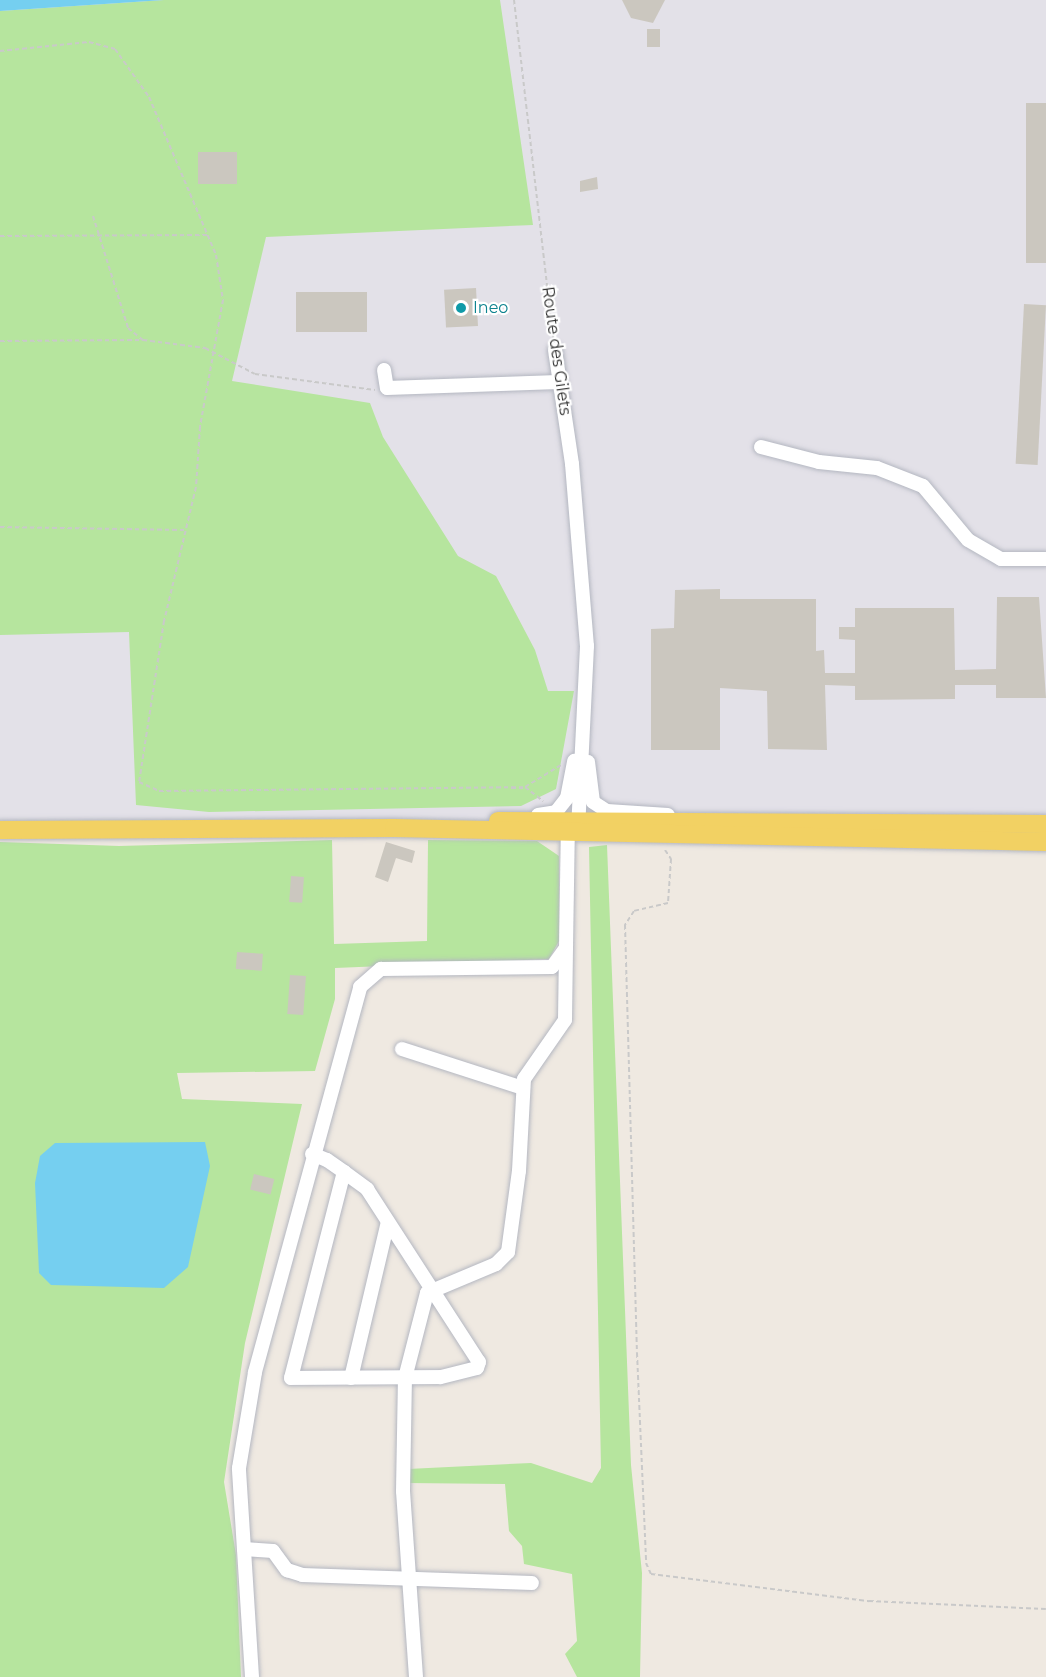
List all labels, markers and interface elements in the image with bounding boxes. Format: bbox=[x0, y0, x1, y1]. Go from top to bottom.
street label: Route des Gilets bbox=[537, 285, 575, 417]
place label: Ineo bbox=[473, 298, 508, 318]
marker: Ineo bbox=[454, 301, 468, 315]

